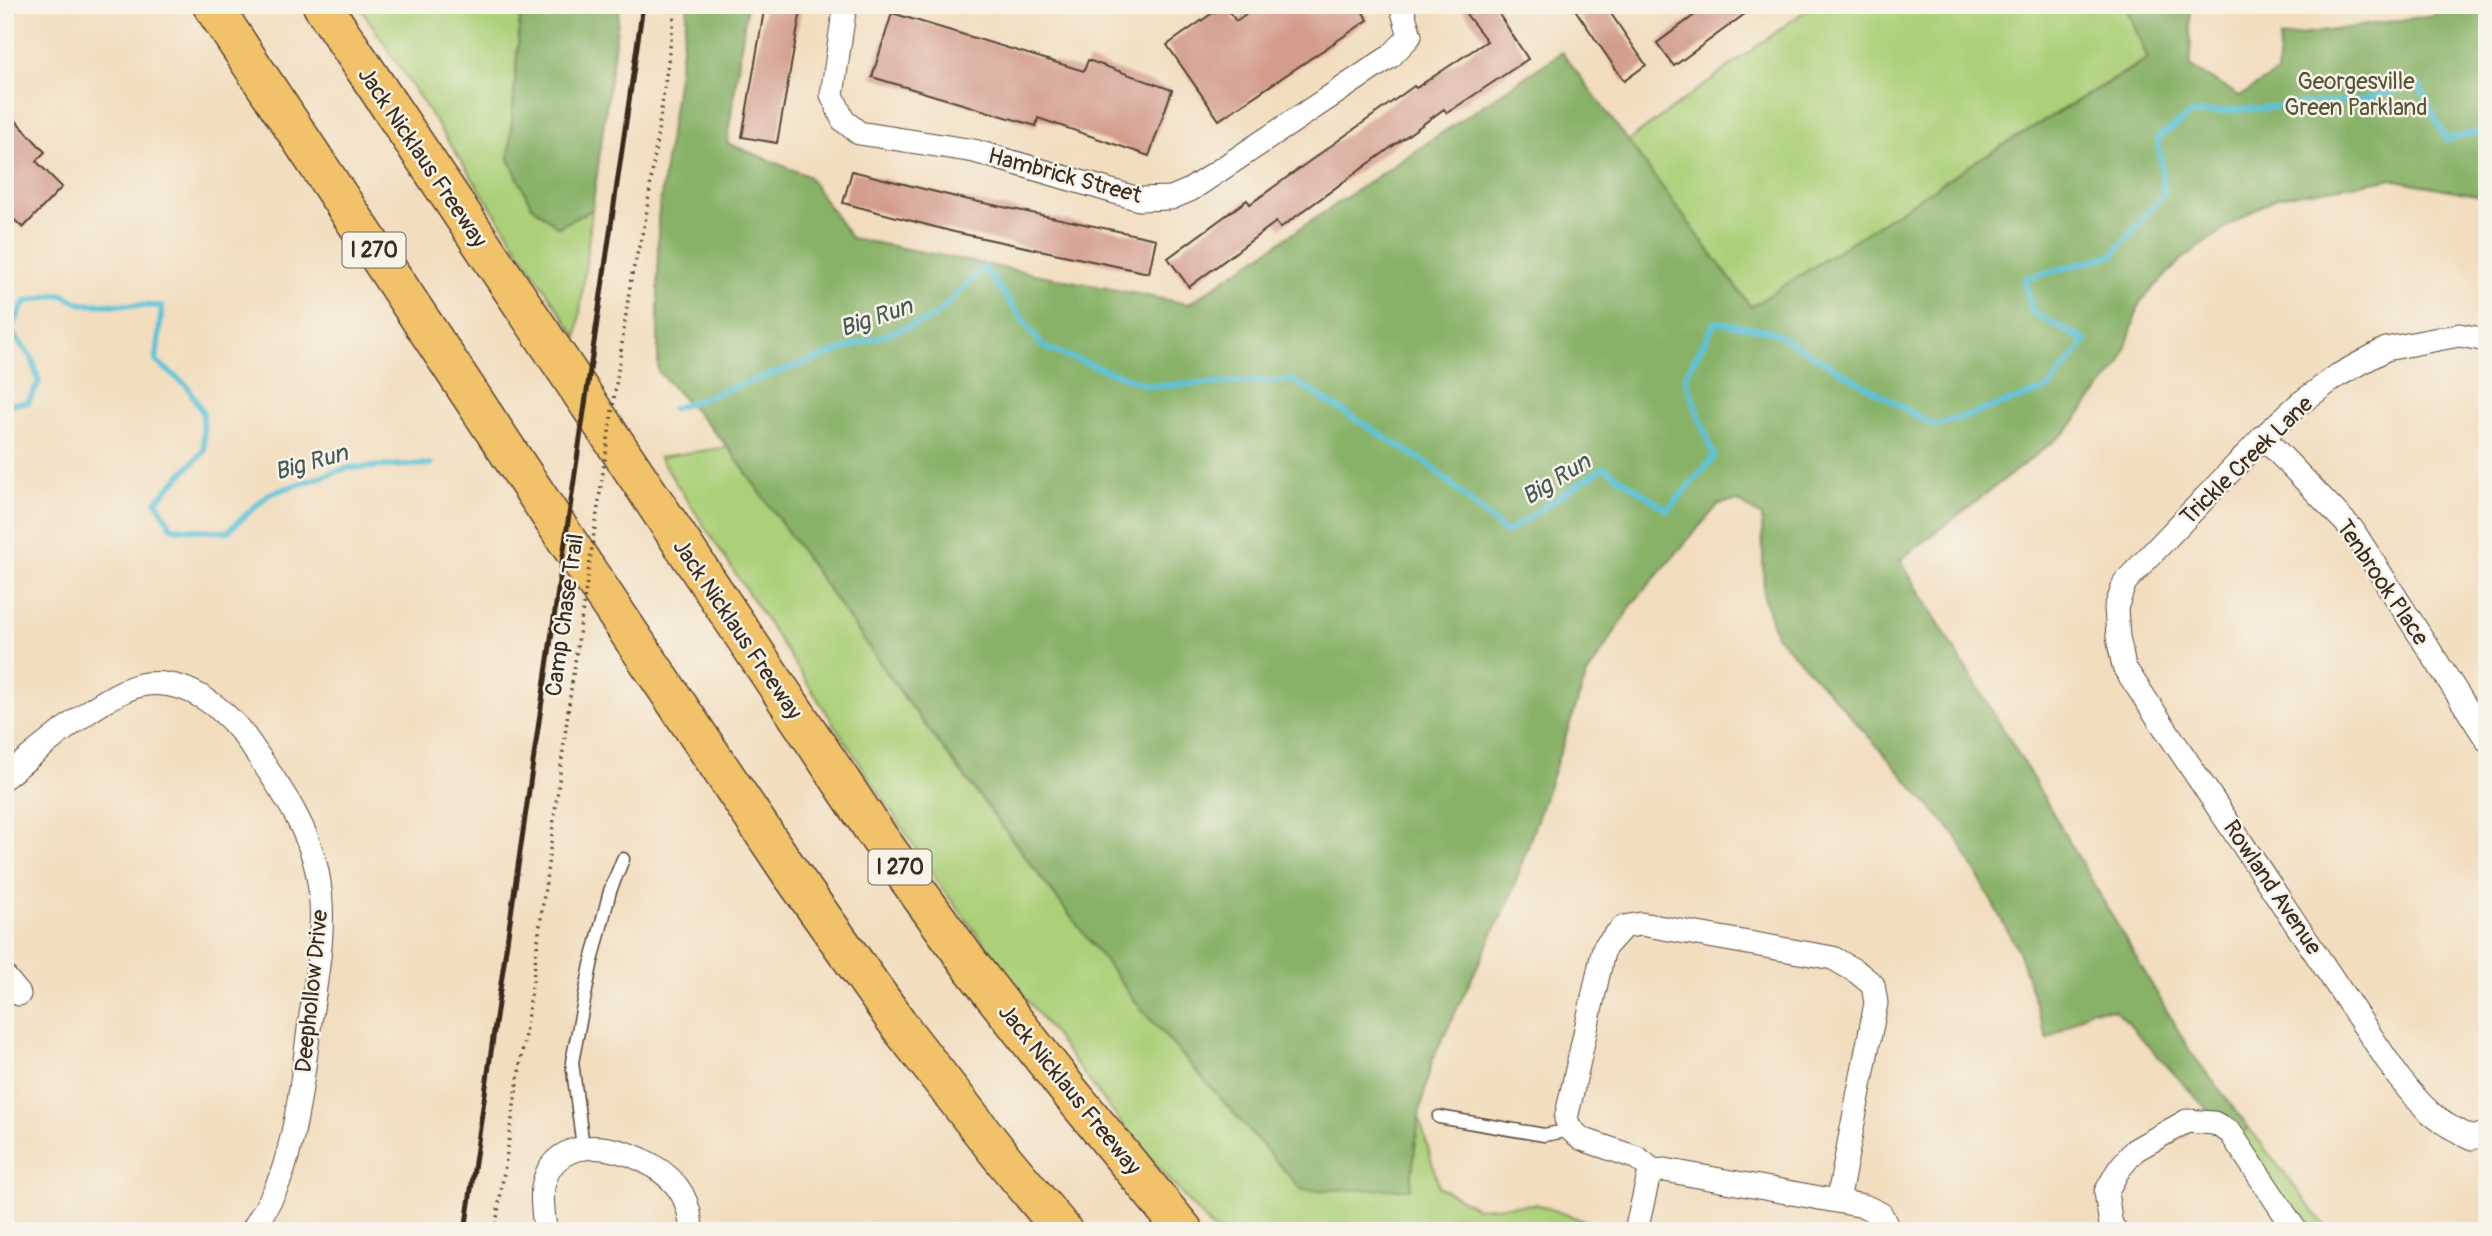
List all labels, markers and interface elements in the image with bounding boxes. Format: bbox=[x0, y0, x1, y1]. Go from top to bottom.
street label: Jack Nicklaus Freeway bbox=[351, 61, 494, 253]
park label: Georgesville Green Parkland bbox=[2284, 67, 2428, 122]
street label: Hambrick Street bbox=[985, 141, 1146, 210]
road number: I 270 bbox=[342, 232, 406, 268]
water label: Big Run bbox=[836, 291, 918, 343]
street label: Trickle Creek Lane bbox=[2174, 389, 2319, 531]
water label: Big Run bbox=[271, 438, 352, 487]
water label: Big Run bbox=[1517, 447, 1597, 512]
street label: Tenbrook Place bbox=[2330, 514, 2436, 651]
street label: Camp Chase Trail bbox=[539, 532, 590, 698]
street label: Jack Nicklaus Freeway bbox=[666, 533, 809, 725]
street label: Rowland Avenue bbox=[2217, 814, 2329, 961]
road number: I 270 bbox=[869, 850, 932, 884]
street label: Deephollow Drive bbox=[289, 907, 335, 1074]
street label: Jack Nicklaus Freeway bbox=[992, 998, 1148, 1181]

